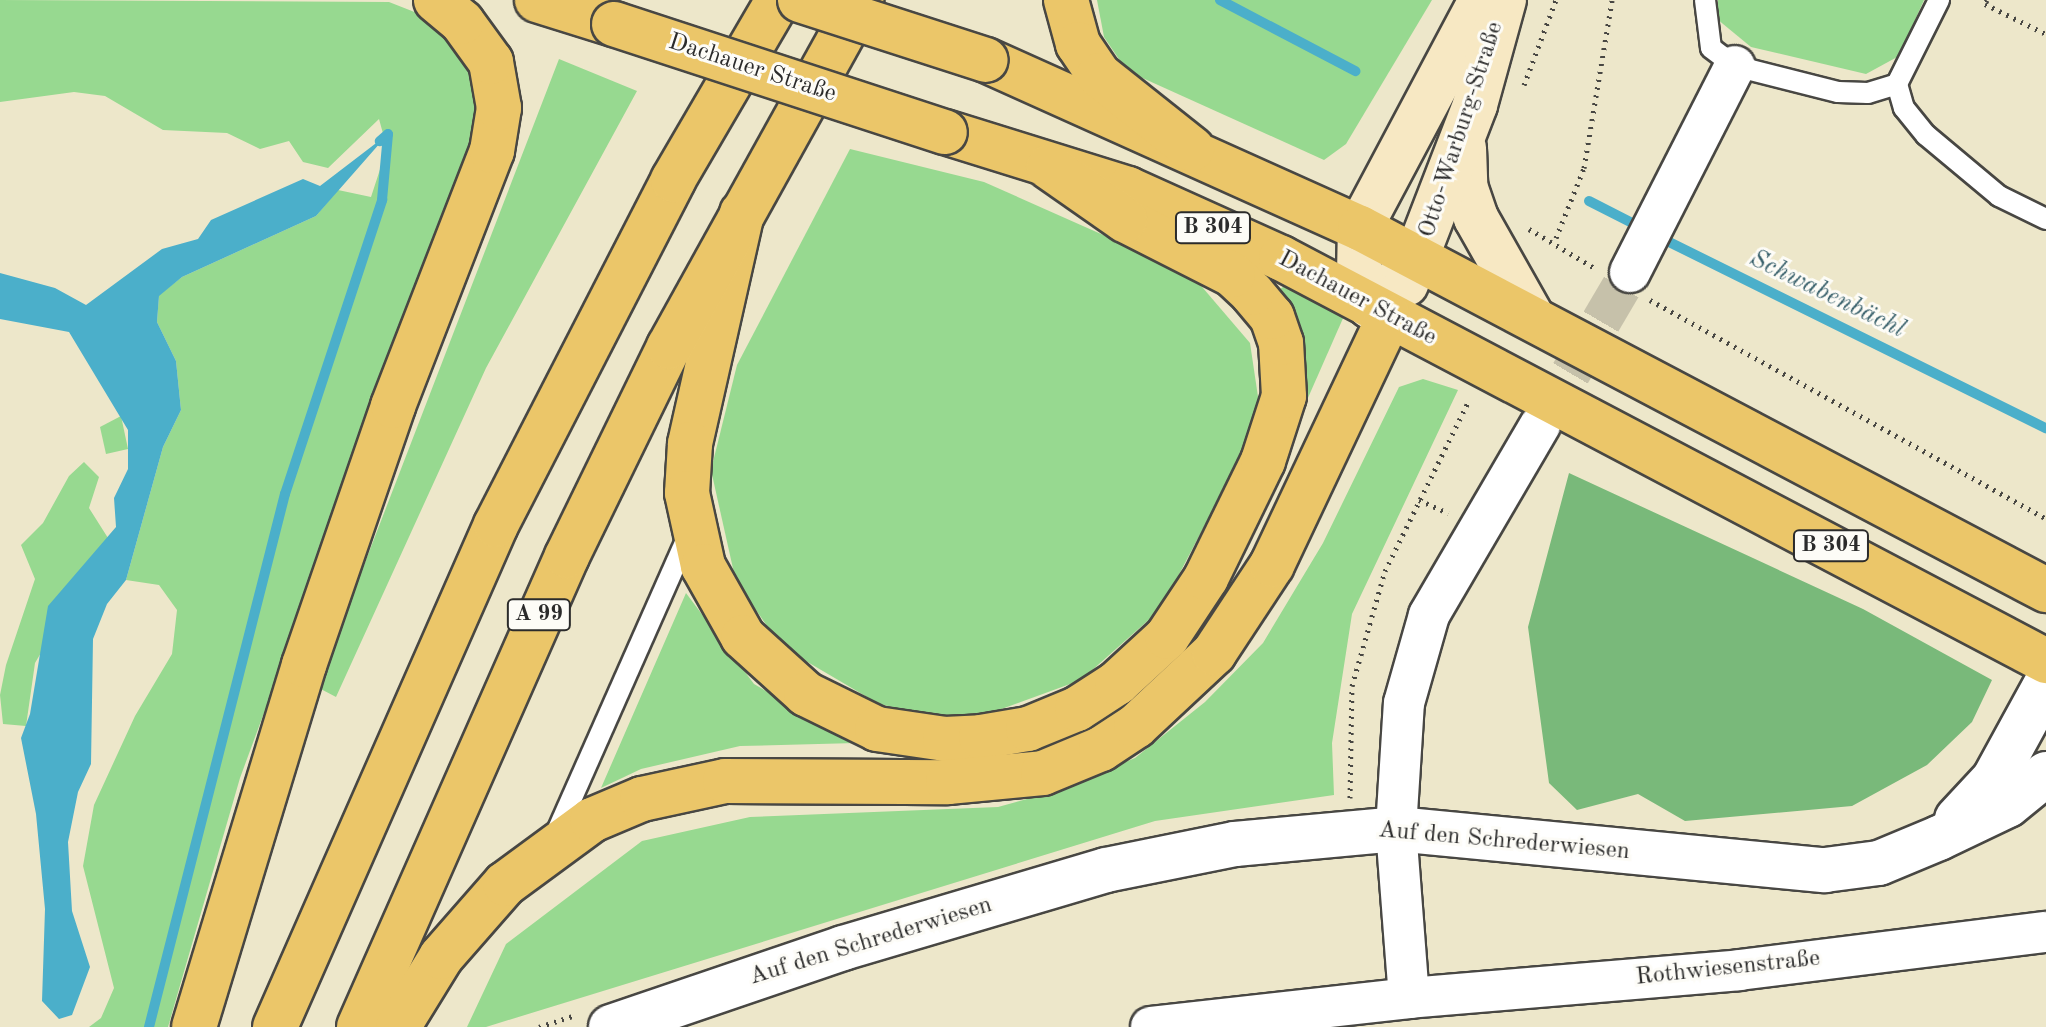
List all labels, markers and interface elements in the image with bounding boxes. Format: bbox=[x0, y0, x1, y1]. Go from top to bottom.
street label: Otto-Warburg-Straße bbox=[1414, 18, 1510, 242]
street label: Dachauer Straße bbox=[664, 28, 840, 110]
road number: B 304 bbox=[1173, 210, 1253, 246]
water label: Schwabenbächl bbox=[1744, 244, 1910, 346]
street label: Dachauer Straße bbox=[1273, 245, 1441, 353]
road number: B 304 bbox=[1791, 528, 1871, 564]
road number: A 99 bbox=[505, 597, 573, 633]
street label: Auf den Schrederwiesen bbox=[1377, 817, 1631, 867]
street label: Auf den Schrederwiesen bbox=[746, 891, 996, 993]
street label: Rothwiesenstraße bbox=[1634, 945, 1822, 993]

